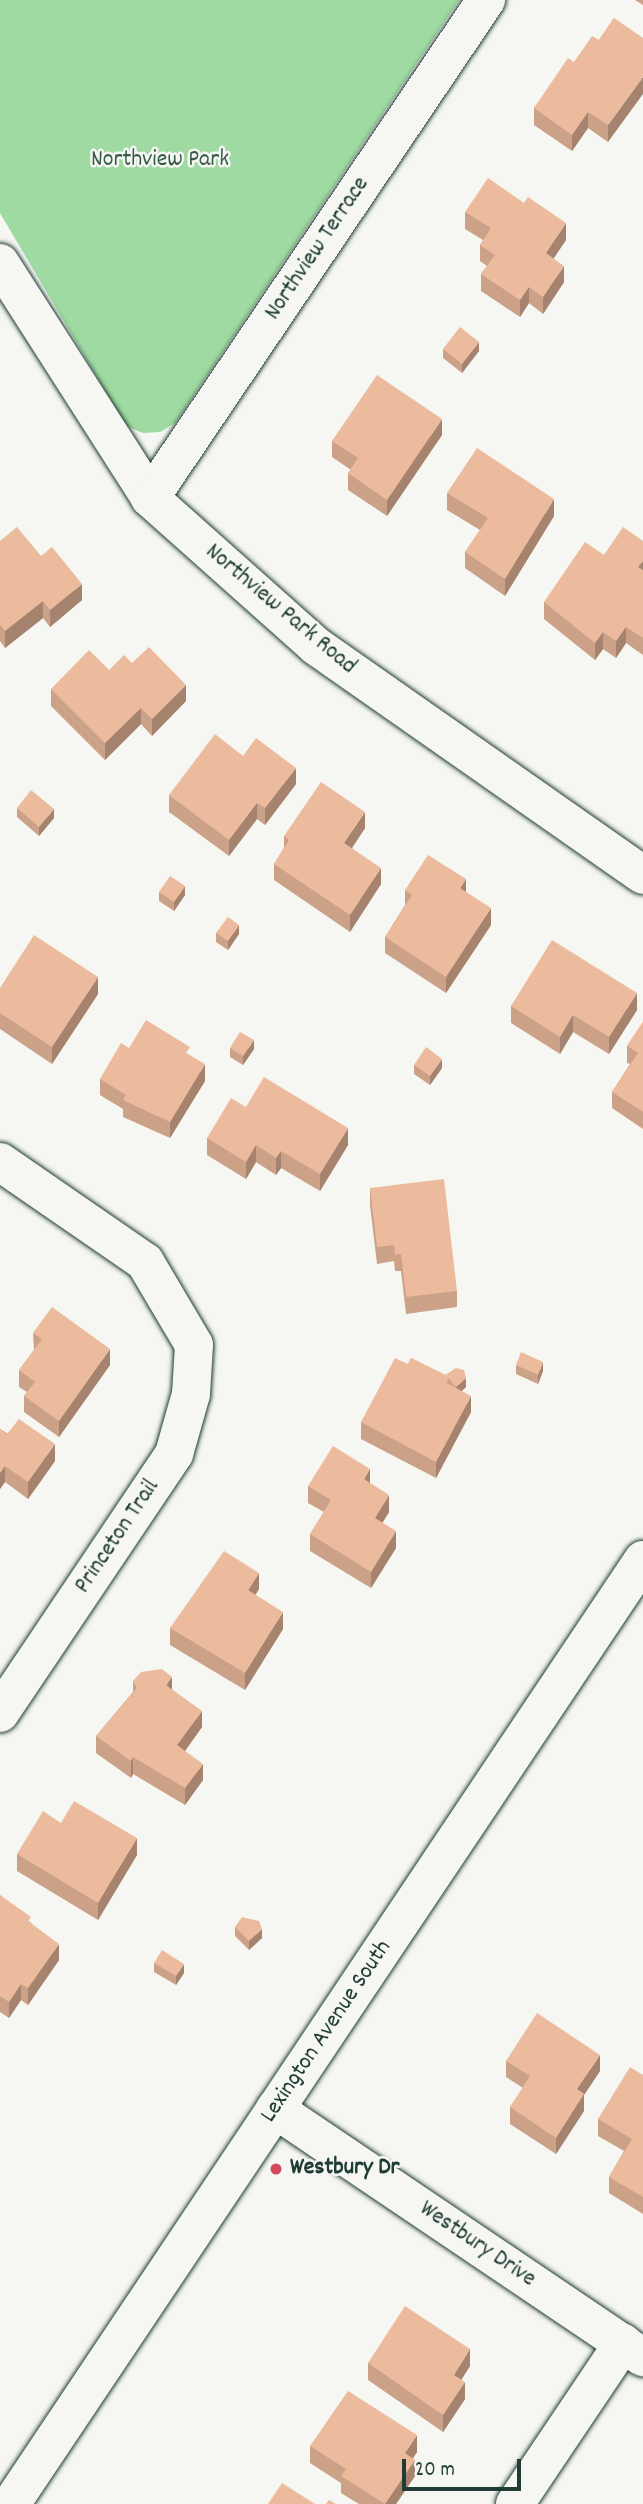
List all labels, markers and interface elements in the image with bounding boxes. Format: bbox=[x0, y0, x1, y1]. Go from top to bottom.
park label: Northview Park bbox=[91, 147, 229, 175]
street label: Northview Terrace bbox=[259, 172, 377, 326]
street label: Northview Park Road bbox=[199, 538, 361, 682]
street label: Princeton Trail bbox=[69, 1474, 167, 1600]
street label: Lexington Avenue South bbox=[255, 1935, 399, 2129]
place label: Westbury Dr bbox=[290, 2155, 399, 2183]
marker: Westbury Dr bbox=[268, 2161, 284, 2177]
street label: Westbury Drive bbox=[413, 2195, 541, 2295]
scale bar bbox=[405, 2444, 524, 2488]
text: 20 m bbox=[415, 2456, 455, 2486]

